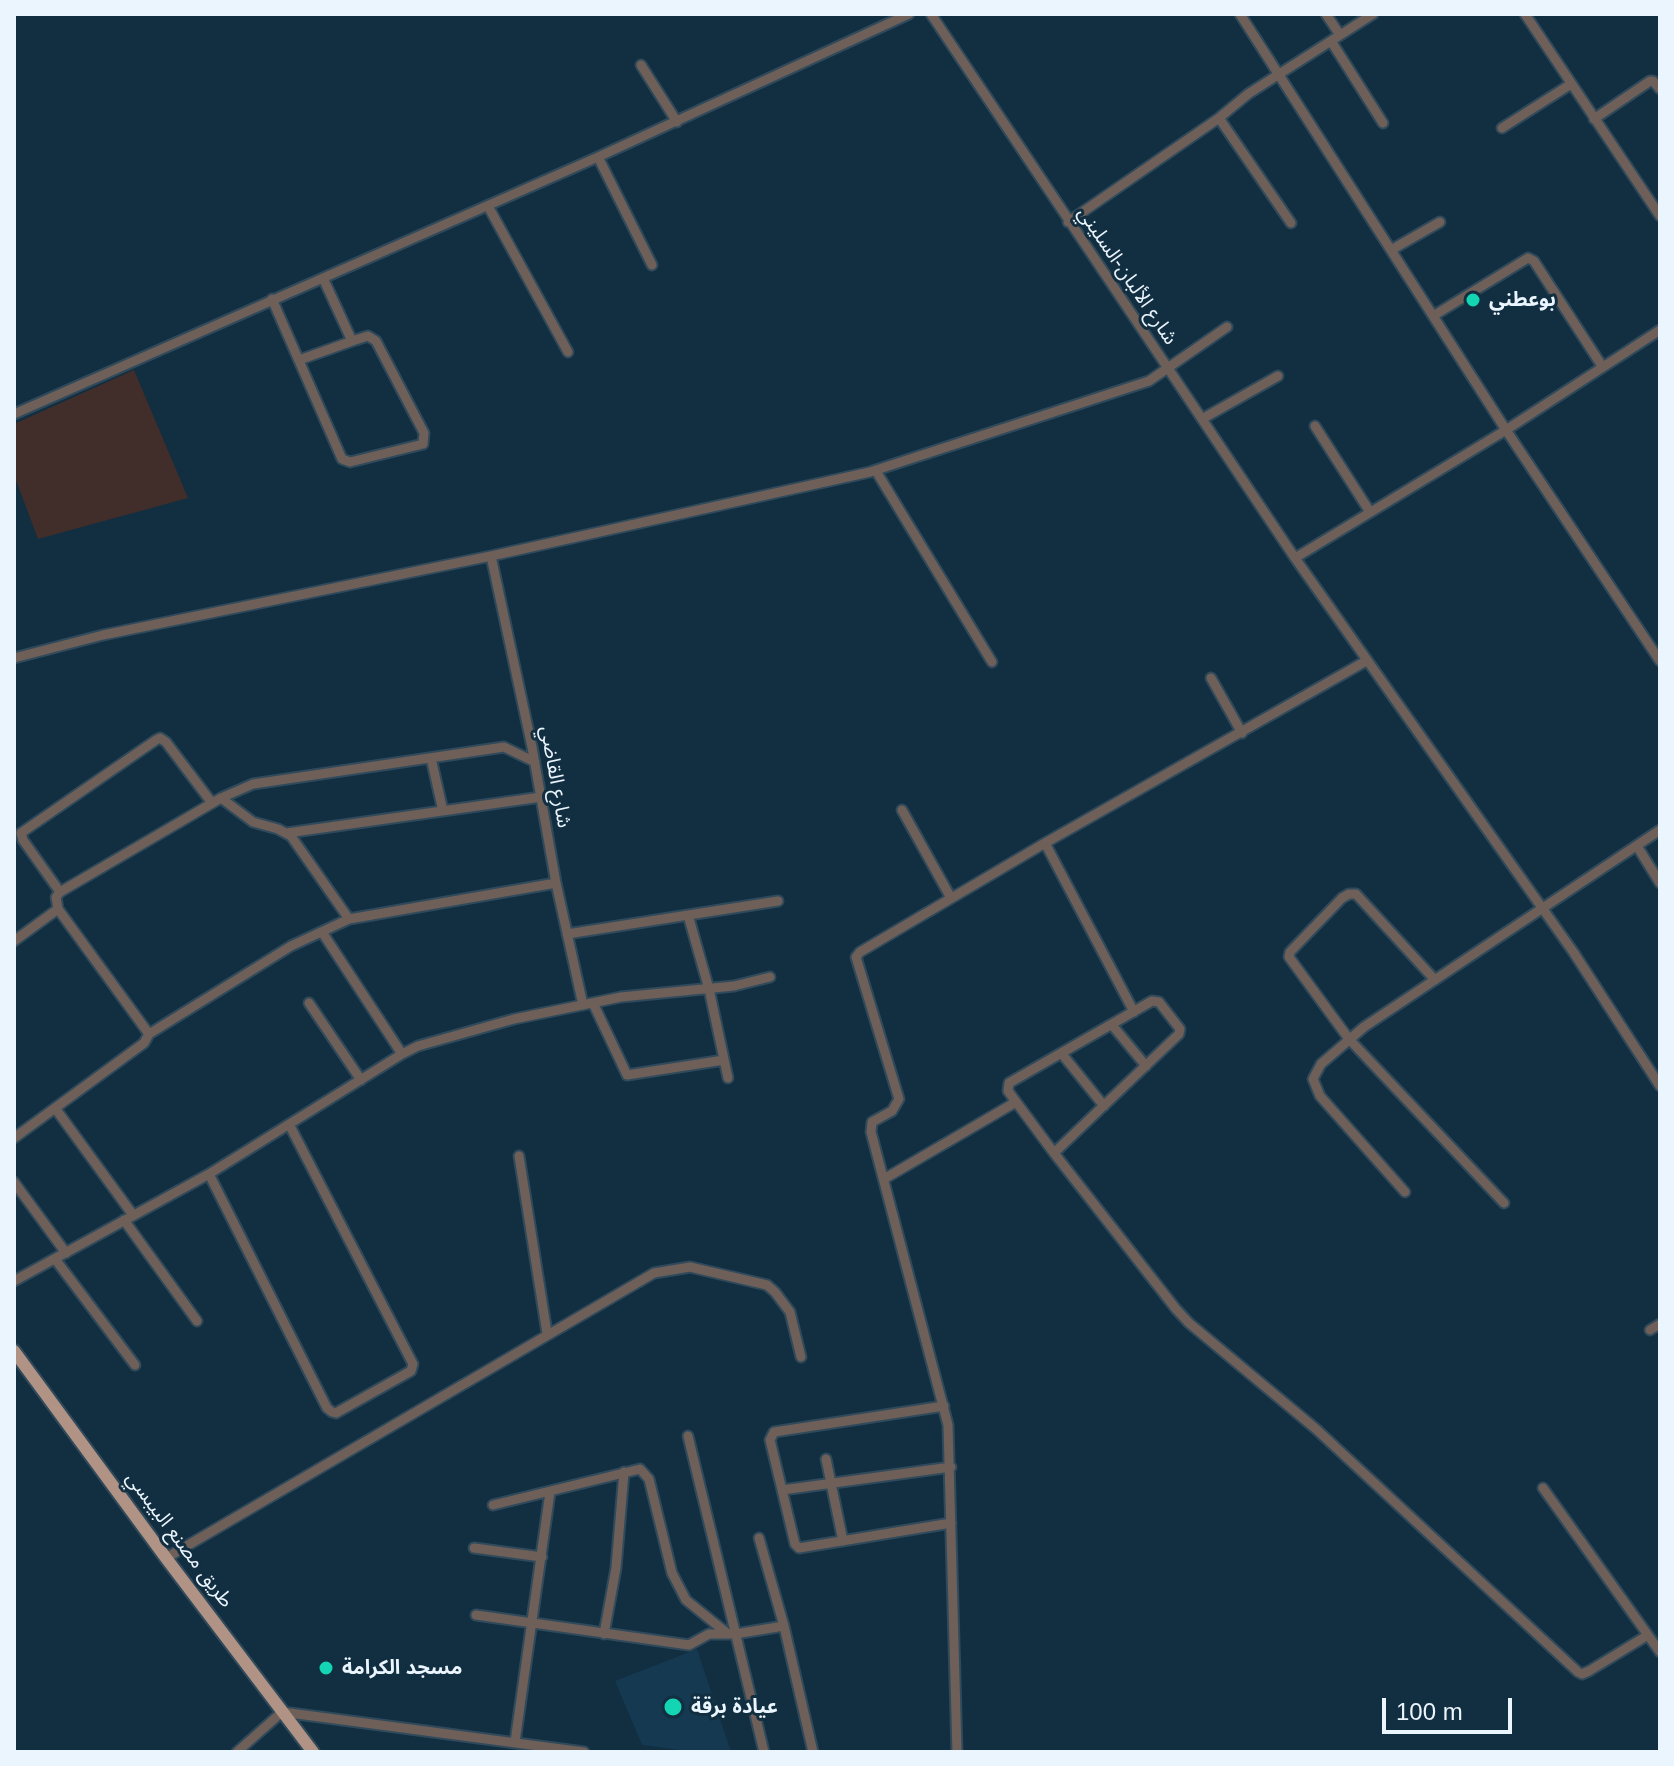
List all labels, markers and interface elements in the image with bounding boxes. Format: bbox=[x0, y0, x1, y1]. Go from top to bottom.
street label: شارع الألبان-السليني bbox=[1072, 202, 1182, 350]
place label: بوعطني bbox=[1489, 288, 1556, 312]
marker: بوعطني bbox=[1464, 291, 1482, 309]
street label: شارع القاضي bbox=[534, 724, 576, 830]
street label: طريق مصنع البيبسي bbox=[120, 1467, 238, 1613]
place label: مسجد الكرامة bbox=[342, 1656, 462, 1680]
marker: مسجد الكرامة bbox=[317, 1659, 335, 1677]
scale bar bbox=[1386, 1682, 1516, 1732]
place label: عيادة برقة bbox=[691, 1695, 778, 1719]
marker: عيادة برقة bbox=[662, 1696, 684, 1718]
text: 100 m bbox=[1396, 1698, 1463, 1725]

